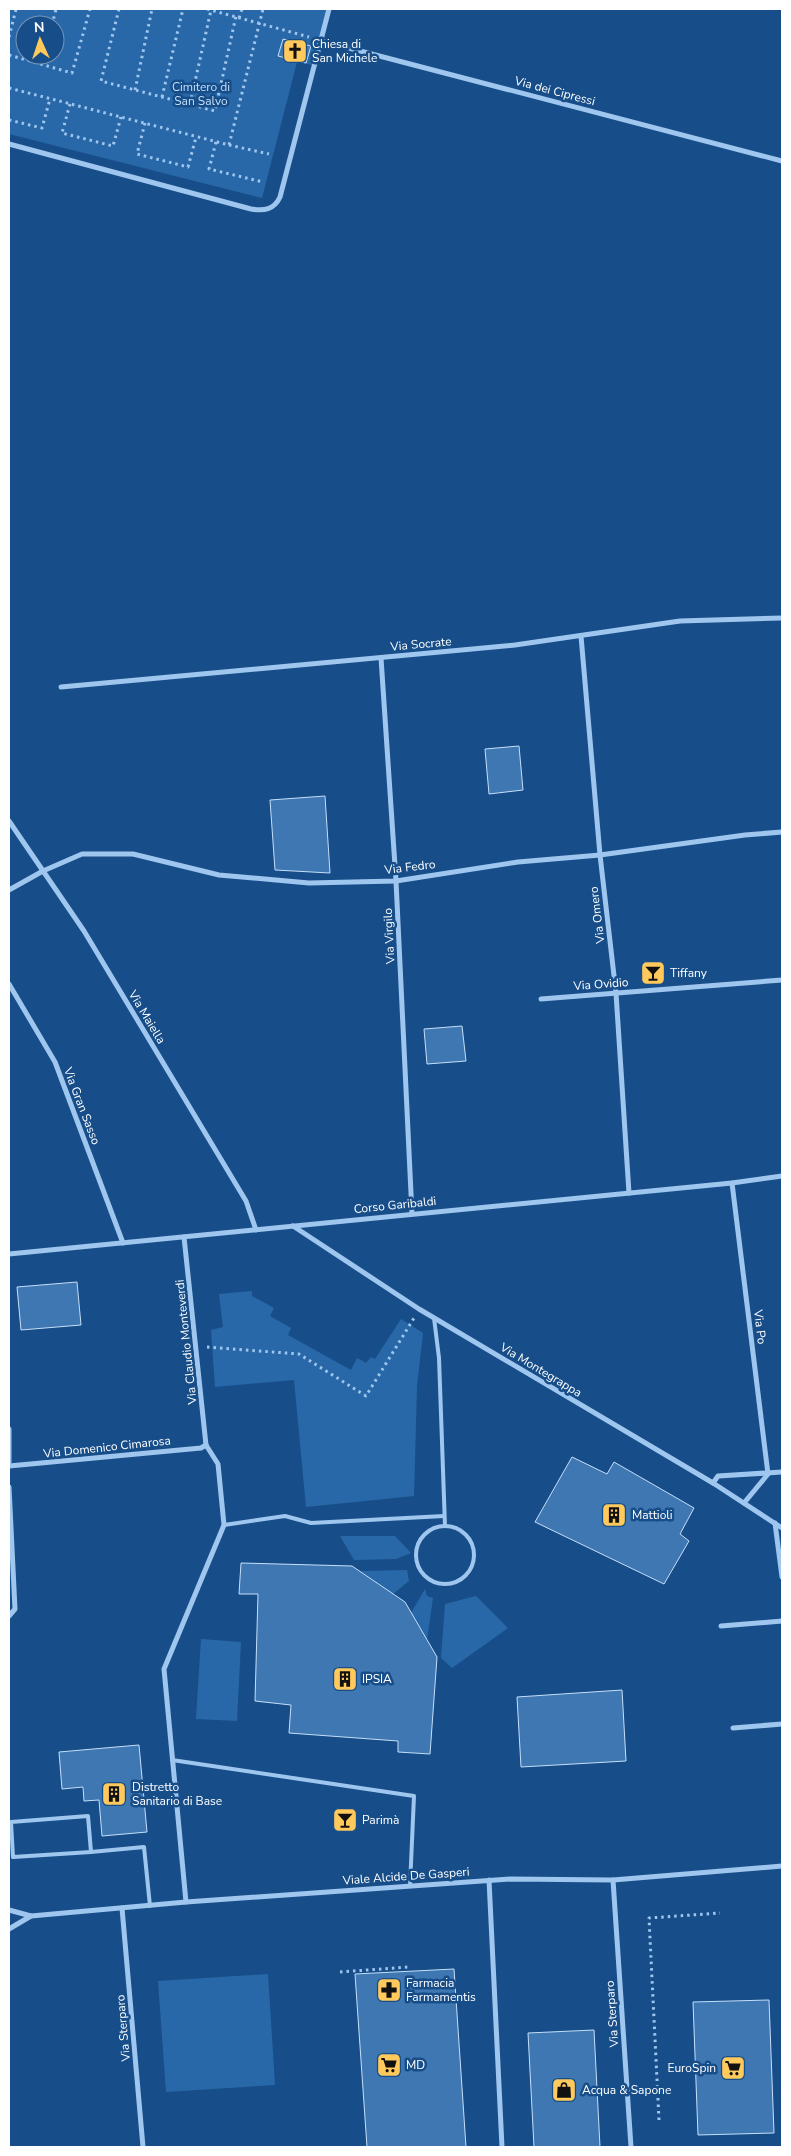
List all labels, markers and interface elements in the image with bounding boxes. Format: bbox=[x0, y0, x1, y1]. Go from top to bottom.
north arrow bbox=[15, 15, 65, 65]
text: N bbox=[34, 18, 45, 37]
place label: Chiesa di San Michele bbox=[312, 36, 377, 66]
church icon: Chiesa di San Michele bbox=[282, 38, 308, 64]
street label: Via dei Cipressi bbox=[512, 72, 597, 109]
park label: Cimitero di San Salvo bbox=[172, 79, 230, 109]
street label: Via Socrate bbox=[389, 633, 452, 655]
street label: Via Fedro bbox=[383, 856, 437, 878]
street label: Via Omero bbox=[586, 885, 609, 945]
street label: Via Virgilo bbox=[380, 907, 399, 965]
bar icon: Tiffany bbox=[640, 960, 666, 986]
place label: Tiffany bbox=[670, 965, 708, 981]
street label: Via Ovidio bbox=[572, 974, 629, 994]
street label: Via Maiella bbox=[124, 986, 169, 1047]
street label: Via Gran Sasso bbox=[60, 1064, 104, 1147]
street label: Corso Garibaldi bbox=[353, 1193, 437, 1217]
street label: Via Claudio Monteverdi bbox=[171, 1279, 201, 1406]
street label: Via Po bbox=[750, 1308, 770, 1345]
street label: Via Montegrappa bbox=[496, 1339, 585, 1401]
street label: Via Domenico Cimarosa bbox=[41, 1432, 172, 1462]
building icon: Mattioli bbox=[601, 1502, 627, 1528]
place label: Mattioli bbox=[632, 1507, 673, 1523]
building icon: IPSIA bbox=[332, 1666, 358, 1692]
place label: IPSIA bbox=[362, 1671, 392, 1687]
place label: Distretto Sanitario di Base bbox=[132, 1779, 222, 1809]
building icon: Distretto Sanitario di Base bbox=[101, 1781, 127, 1807]
bar icon: Parimà bbox=[332, 1807, 358, 1833]
place label: Parimà bbox=[362, 1812, 399, 1828]
street label: Viale Alcide De Gasperi bbox=[341, 1864, 470, 1888]
place label: Farmacia Farmamentis bbox=[406, 1975, 476, 2005]
pharmacy icon: Farmacia Farmamentis bbox=[376, 1977, 402, 2003]
street label: Via Sterparo bbox=[602, 1980, 622, 2049]
street label: Via Sterparo bbox=[112, 1994, 134, 2063]
supermarket icon: MD bbox=[376, 2052, 402, 2078]
supermarket icon: EuroSpin bbox=[720, 2055, 746, 2081]
place label: MD bbox=[406, 2057, 425, 2073]
place label: EuroSpin bbox=[667, 2060, 716, 2076]
shop icon: Acqua & Sapone bbox=[551, 2077, 577, 2103]
place label: Acqua & Sapone bbox=[582, 2082, 671, 2098]

